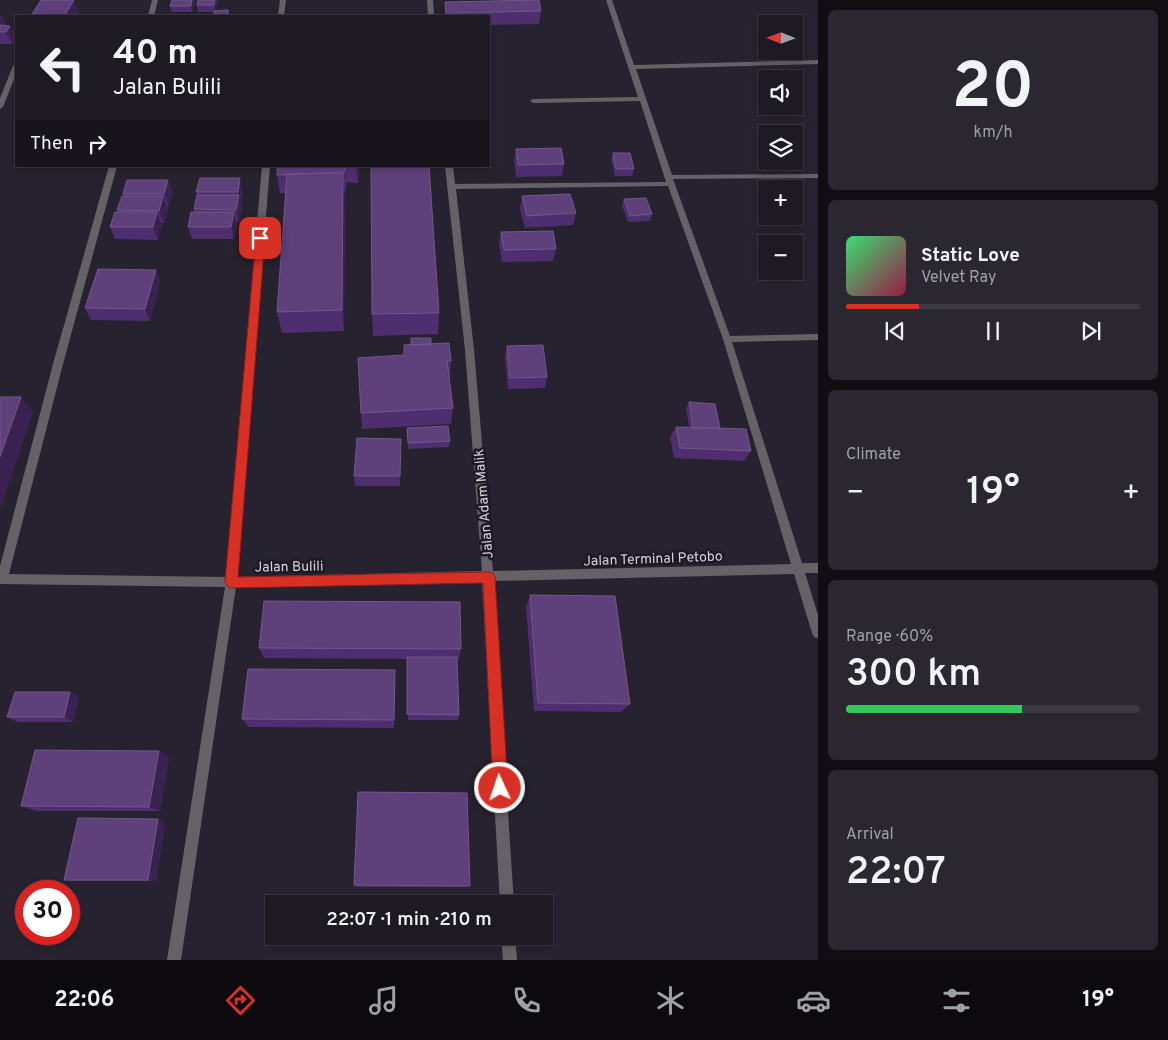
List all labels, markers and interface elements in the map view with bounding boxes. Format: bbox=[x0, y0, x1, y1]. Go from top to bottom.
north arrow bbox=[758, 15, 802, 60]
map controls bbox=[758, 15, 803, 280]
text: 40 m bbox=[113, 32, 198, 76]
icon: left bbox=[30, 35, 95, 100]
text: 20 bbox=[952, 49, 1034, 131]
button: sound bbox=[758, 70, 803, 115]
text: Jalan Bulili bbox=[113, 75, 221, 102]
text: km/h bbox=[974, 123, 1012, 143]
button: layers bbox=[758, 125, 803, 170]
icon: right bbox=[83, 130, 111, 158]
text: Then bbox=[30, 132, 73, 156]
button: + bbox=[758, 180, 803, 225]
pin bbox=[239, 217, 281, 259]
icon: arrive bbox=[246, 224, 274, 252]
button: − bbox=[758, 235, 803, 280]
text: Static Love bbox=[921, 244, 1020, 268]
text: Velvet Ray bbox=[921, 268, 996, 288]
icon: previous bbox=[881, 317, 909, 345]
icon: pause bbox=[979, 317, 1007, 345]
icon: next bbox=[1077, 317, 1105, 345]
text: Climate bbox=[846, 445, 901, 465]
street label: Jalan Adam Malik bbox=[471, 449, 498, 559]
text: 19° bbox=[966, 469, 1020, 518]
text: − bbox=[846, 476, 864, 512]
text: + bbox=[1122, 476, 1140, 512]
street label: Jalan Terminal Petobo bbox=[583, 549, 723, 570]
street label: Jalan Bulili bbox=[254, 558, 324, 577]
text: Range · 60% bbox=[846, 627, 933, 647]
text: 300 km bbox=[846, 651, 981, 700]
position arrow bbox=[473, 761, 525, 813]
text: Arrival bbox=[846, 825, 894, 845]
text: 22:07 bbox=[846, 849, 946, 898]
speed limit sign: 30 bbox=[15, 880, 80, 945]
text: 22:07 · 1 min · 210 m bbox=[326, 908, 492, 932]
icon: directions bbox=[223, 983, 258, 1018]
icon: music bbox=[366, 983, 401, 1018]
icon: phone bbox=[509, 983, 544, 1018]
icon: climate bbox=[653, 983, 688, 1018]
icon: car bbox=[796, 983, 831, 1018]
icon: filters bbox=[939, 983, 974, 1018]
text: 22:06 bbox=[54, 987, 114, 1014]
text: 19° bbox=[1082, 987, 1114, 1014]

